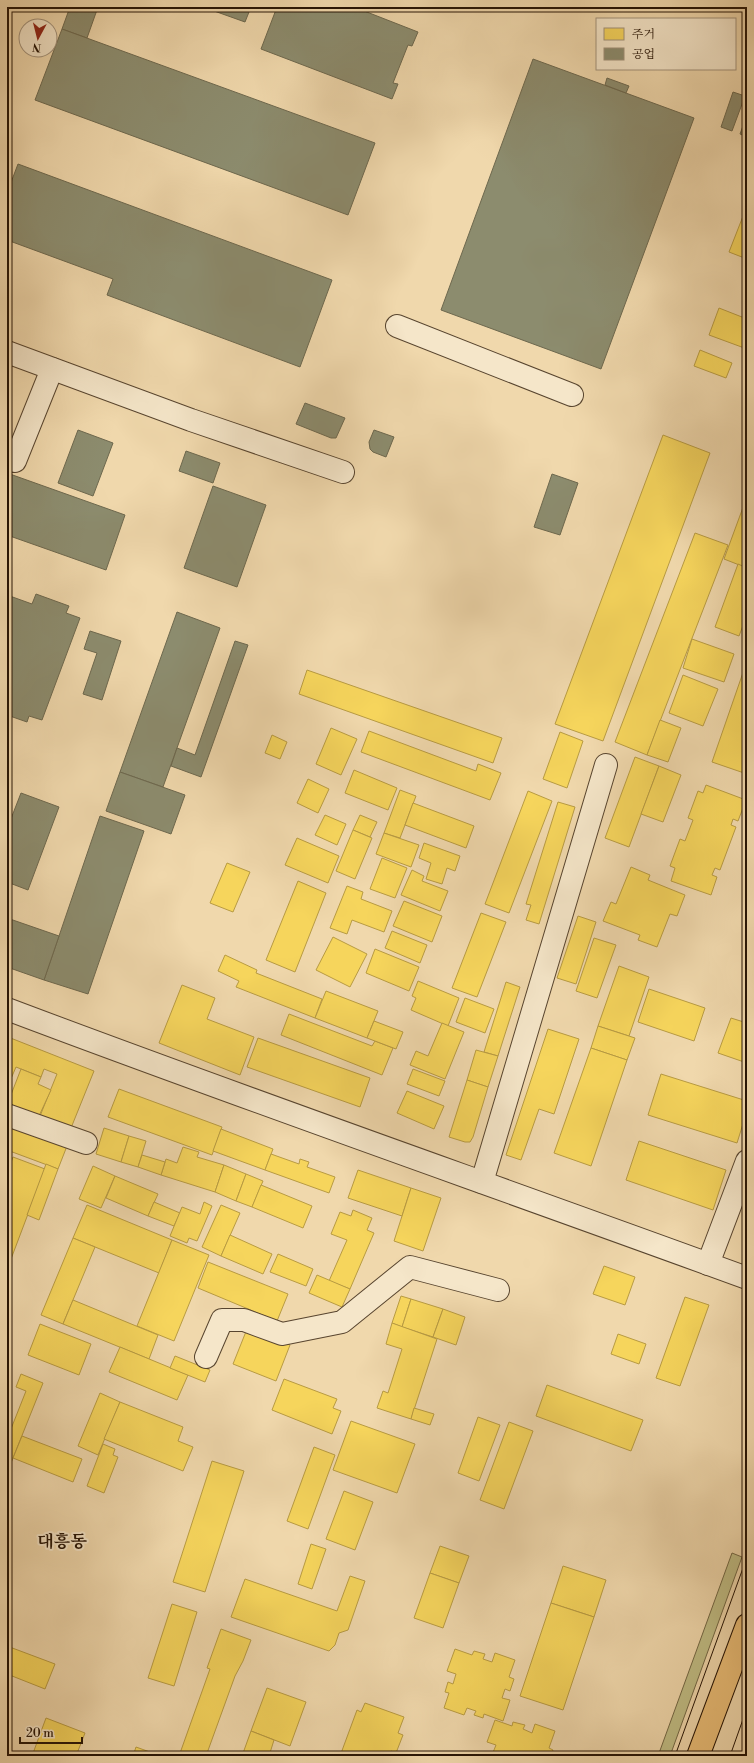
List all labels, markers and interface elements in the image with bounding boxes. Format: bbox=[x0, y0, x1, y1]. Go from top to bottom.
north arrow bbox=[18, 18, 58, 58]
legend bbox=[596, 18, 736, 70]
text: 주거 bbox=[632, 27, 655, 42]
text: N bbox=[31, 39, 42, 54]
text: 공업 bbox=[632, 47, 655, 62]
district label: 대흥동 bbox=[37, 1531, 87, 1553]
scale bar bbox=[20, 1719, 82, 1745]
text: 20 m bbox=[26, 1726, 54, 1741]

